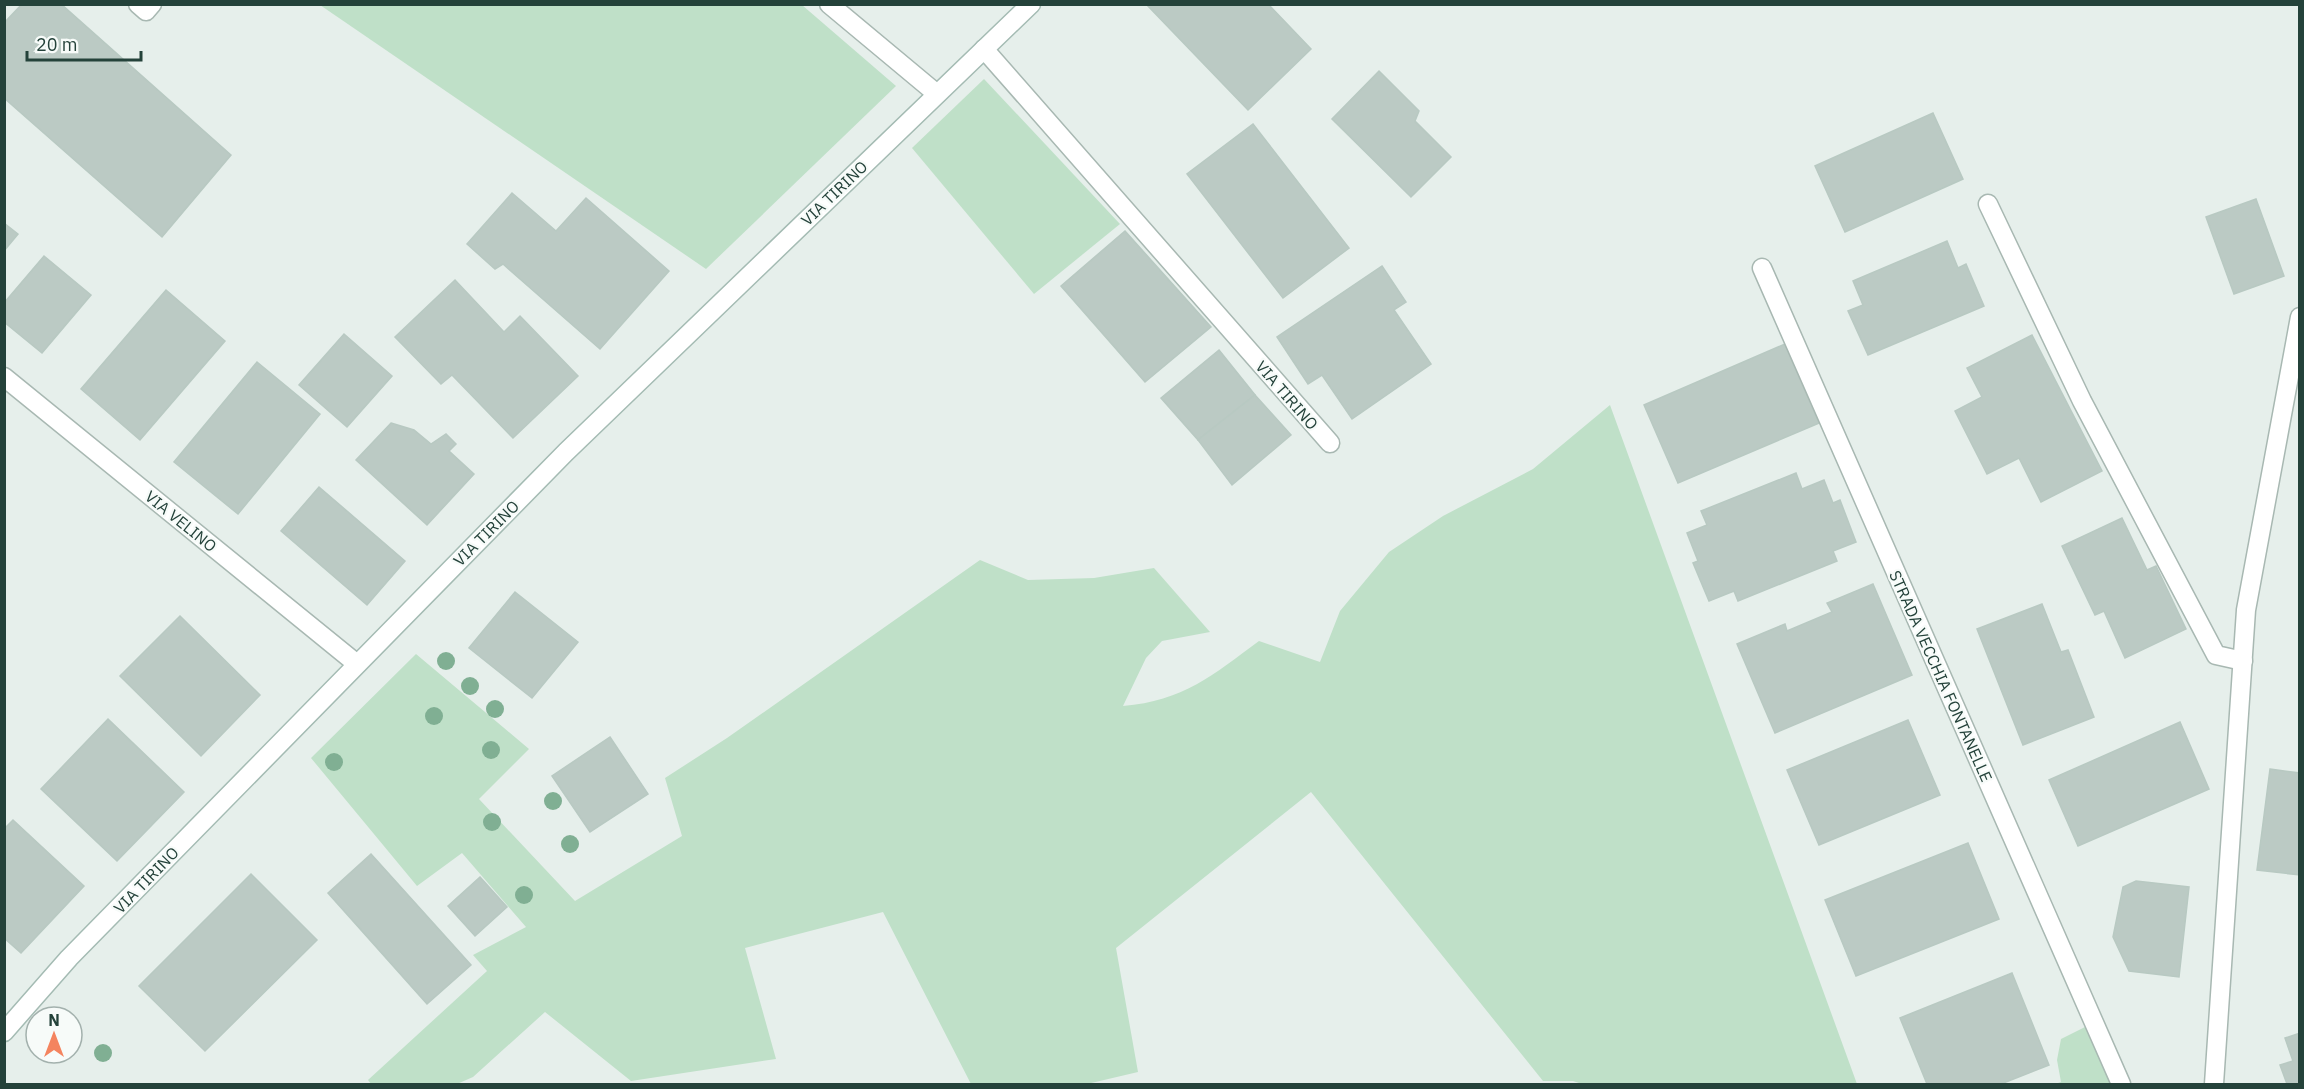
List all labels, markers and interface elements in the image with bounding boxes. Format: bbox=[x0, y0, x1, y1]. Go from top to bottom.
scale bar bbox=[27, 24, 141, 62]
text: 20 m bbox=[36, 33, 78, 56]
street label: VIA TIRINO bbox=[797, 156, 871, 230]
street label: VIA TIRINO bbox=[1252, 356, 1322, 434]
street label: VIA VELINO bbox=[141, 486, 221, 556]
street label: VIA TIRINO bbox=[449, 496, 523, 570]
street label: STRADA VECCHIA FONTANELLE bbox=[1885, 567, 1997, 785]
street label: VIA TIRINO bbox=[109, 843, 183, 917]
north arrow bbox=[24, 1005, 84, 1065]
text: N bbox=[48, 1010, 60, 1030]

